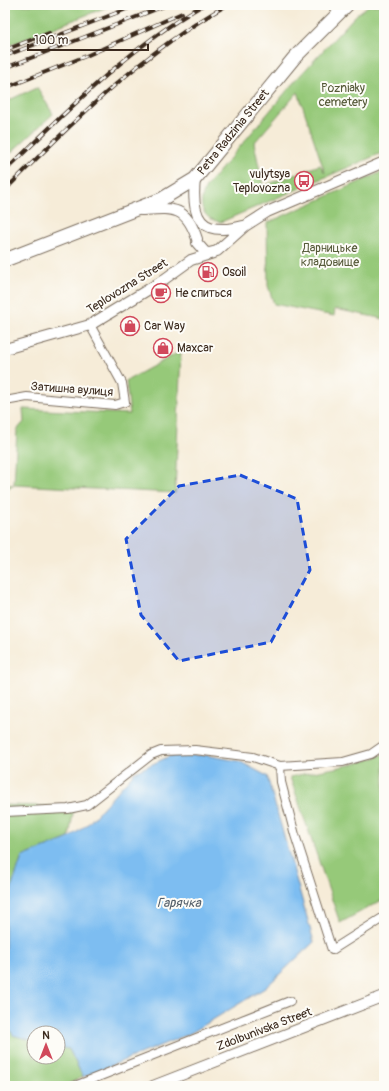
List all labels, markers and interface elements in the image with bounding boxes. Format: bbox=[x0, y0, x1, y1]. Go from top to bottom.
scale bar bbox=[28, 26, 148, 52]
text: 100 m bbox=[34, 33, 69, 48]
park label: Pozniaky cemetery bbox=[319, 81, 367, 110]
street label: Petra Radzinia Street bbox=[194, 86, 273, 178]
place label: vulytsya Teplovozna bbox=[233, 167, 290, 196]
bus stop icon: vulytsya Teplovozna bbox=[293, 170, 315, 192]
park label: Дарницьке кладовище bbox=[301, 241, 359, 270]
street label: Teplovozna Street bbox=[84, 255, 171, 317]
fuel station icon: Osoil bbox=[197, 261, 219, 283]
place label: Osoil bbox=[222, 265, 247, 280]
cafe icon: Не спиться bbox=[150, 282, 172, 304]
place label: Не спиться bbox=[175, 286, 232, 301]
shop icon: Car Way bbox=[119, 315, 141, 337]
place label: Car Way bbox=[144, 319, 185, 334]
shop icon: Maxcar bbox=[152, 337, 174, 359]
place label: Maxcar bbox=[177, 341, 214, 356]
street label: Затишна вулиця bbox=[30, 379, 114, 400]
water label: Гарячка bbox=[157, 895, 202, 911]
street label: Zdolbunivska Street bbox=[214, 1004, 314, 1055]
north arrow bbox=[26, 1025, 66, 1065]
text: N bbox=[42, 1029, 50, 1042]

